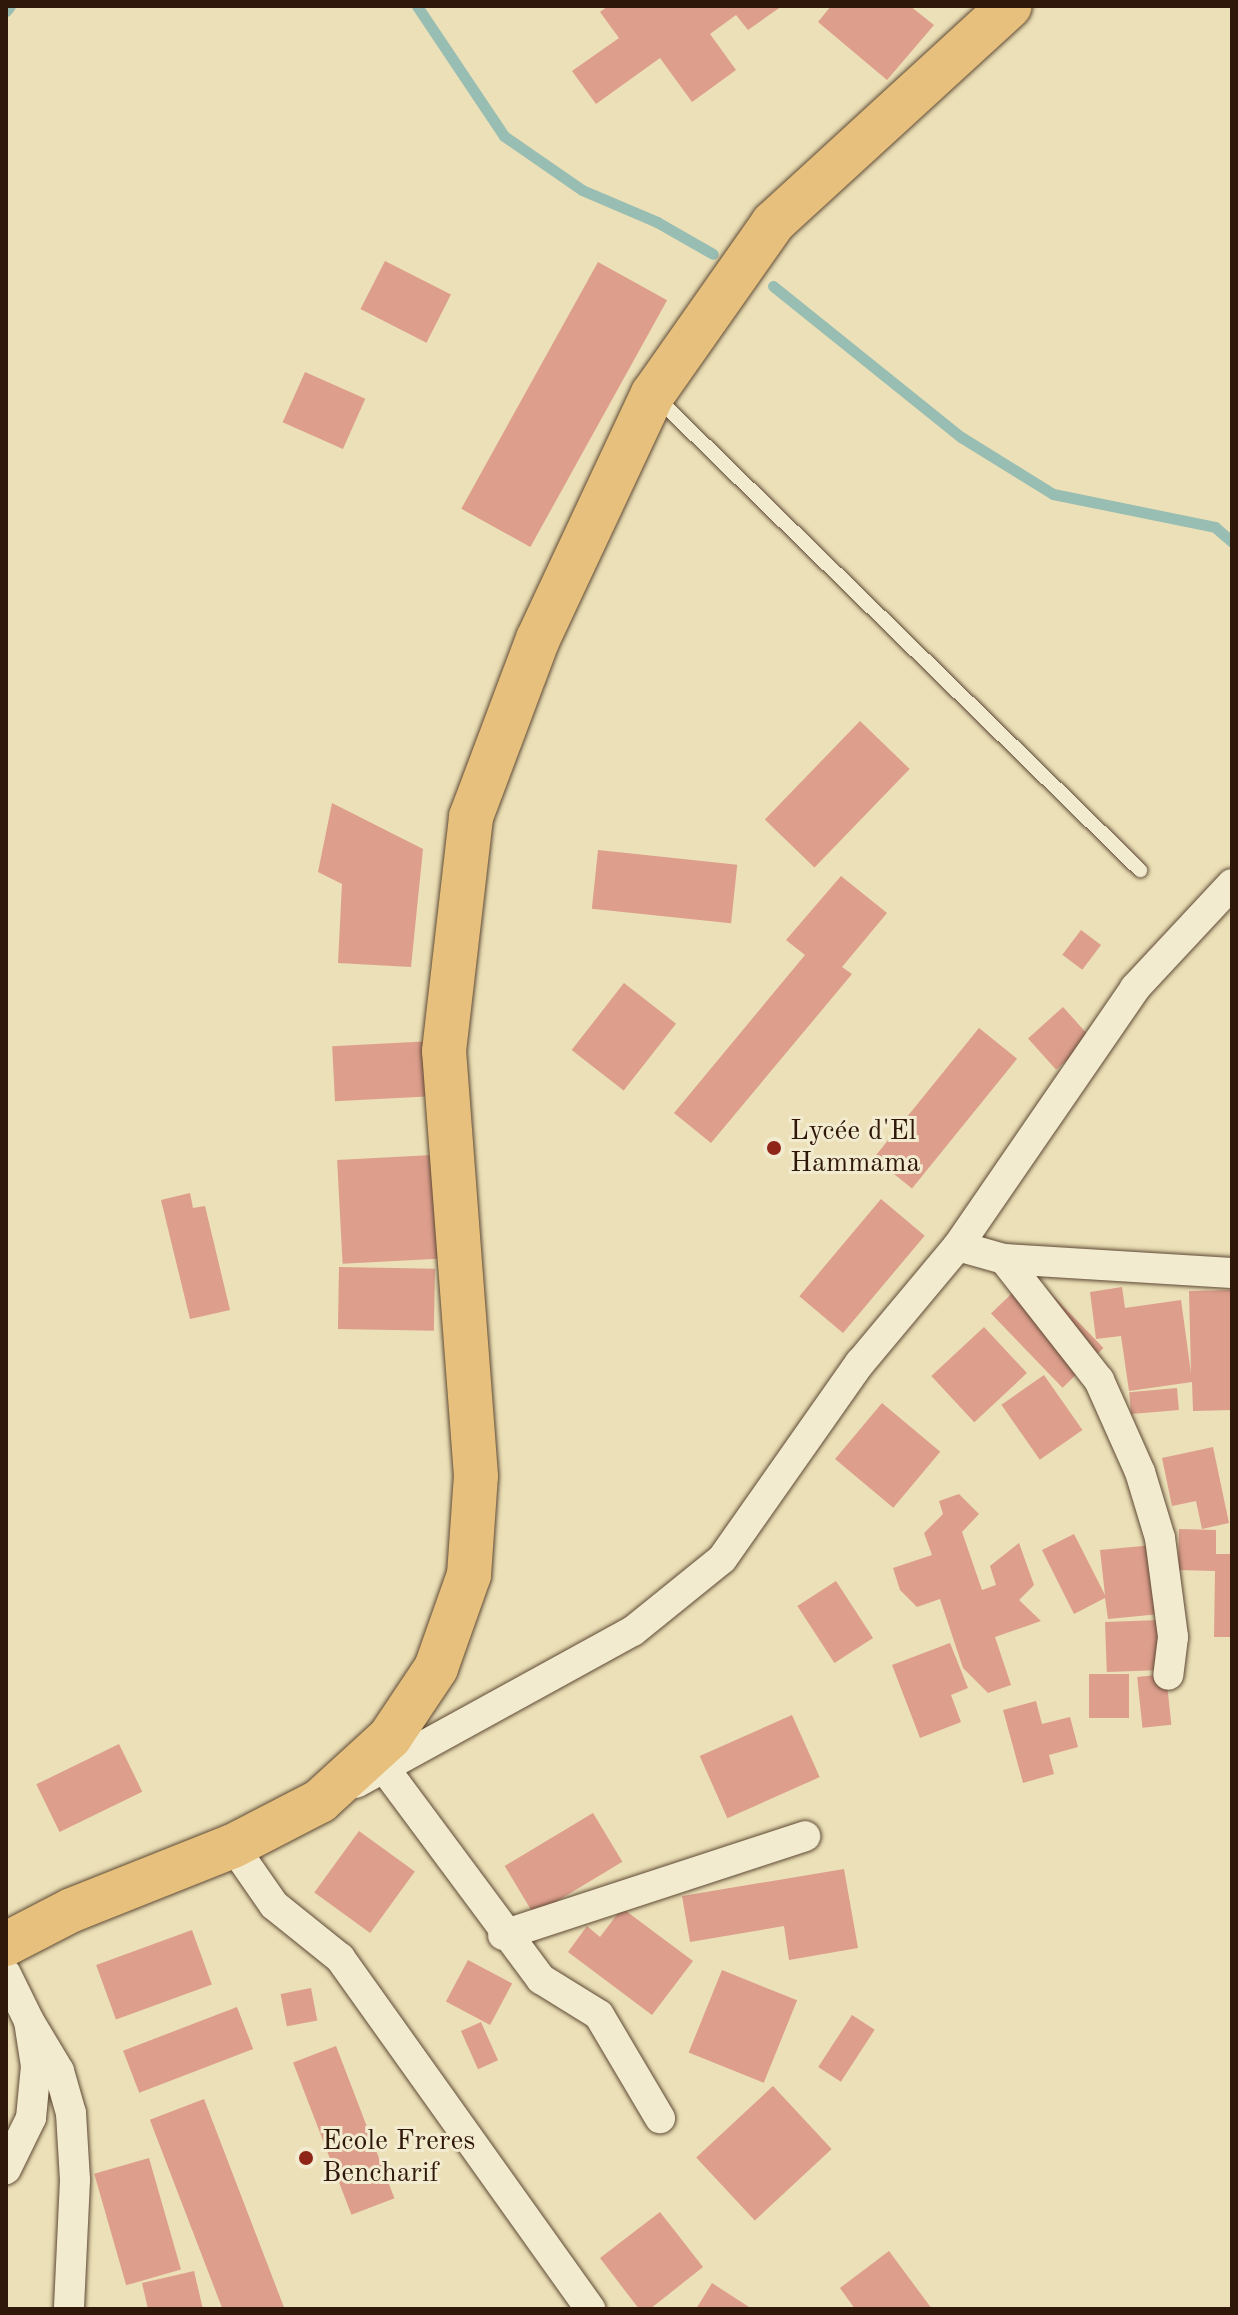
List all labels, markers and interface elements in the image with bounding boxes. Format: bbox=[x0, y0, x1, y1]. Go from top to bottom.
place label: Lycée d'El Hammama bbox=[790, 1115, 920, 1181]
marker: Lycée d'El Hammama bbox=[765, 1139, 783, 1157]
place label: Ecole Freres Bencharif bbox=[322, 2125, 475, 2191]
marker: Ecole Freres Bencharif bbox=[297, 2149, 315, 2167]

